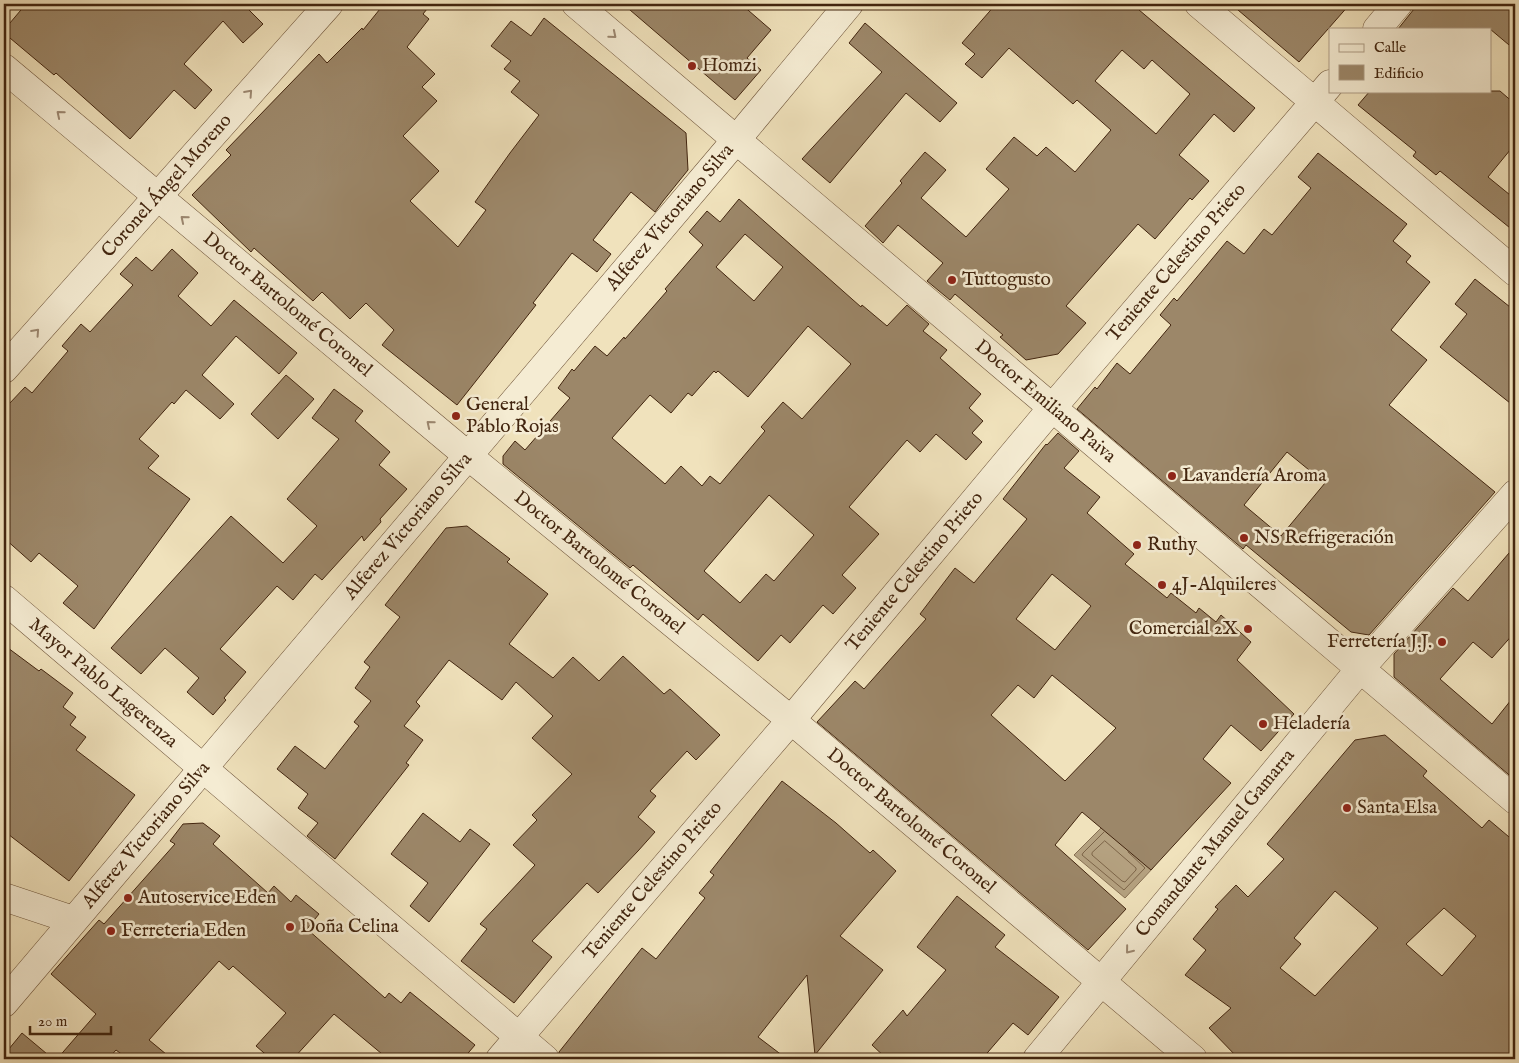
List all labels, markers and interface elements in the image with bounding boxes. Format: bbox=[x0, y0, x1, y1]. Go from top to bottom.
legend bbox=[1329, 28, 1492, 92]
one-way arrow bbox=[607, 30, 616, 38]
text: Calle bbox=[1374, 38, 1406, 57]
place label: Homzi bbox=[702, 54, 757, 78]
marker: Homzi bbox=[686, 60, 698, 72]
text: Edificio bbox=[1374, 64, 1424, 83]
one-way arrow bbox=[243, 90, 252, 99]
street label: Coronel Ángel Moreno bbox=[97, 109, 237, 263]
one-way arrow bbox=[56, 111, 65, 120]
street label: Alferez Victoriano Silva bbox=[600, 138, 740, 297]
street label: Teniente Celestino Prieto bbox=[1102, 178, 1251, 347]
one-way arrow bbox=[181, 216, 190, 224]
street label: Doctor Bartolomé Coronel bbox=[197, 227, 377, 383]
place label: Tuttogusto bbox=[962, 268, 1051, 292]
marker: Tuttogusto bbox=[946, 274, 958, 286]
one-way arrow bbox=[30, 329, 39, 338]
street label: Doctor Emiliano Paiva bbox=[969, 335, 1121, 469]
place label: General Pablo Rojas bbox=[466, 393, 559, 439]
marker: General Pablo Rojas bbox=[450, 410, 462, 422]
one-way arrow bbox=[426, 421, 435, 430]
street label: Alferez Victoriano Silva bbox=[338, 447, 478, 606]
place label: Lavandería Aroma bbox=[1182, 464, 1327, 488]
marker: Lavandería Aroma bbox=[1166, 470, 1178, 482]
street label: Doctor Bartolomé Coronel bbox=[509, 486, 690, 640]
street label: Teniente Celestino Prieto bbox=[841, 487, 989, 657]
place label: NS Refrigeración bbox=[1254, 526, 1394, 550]
marker: NS Refrigeración bbox=[1238, 532, 1250, 544]
place label: Ruthy bbox=[1147, 533, 1198, 557]
marker: Ruthy bbox=[1131, 539, 1143, 551]
place label: 4J-Alquileres bbox=[1172, 573, 1276, 597]
marker: 4J-Alquileres bbox=[1156, 579, 1168, 591]
street label: Mayor Pablo Lagerenza bbox=[23, 613, 183, 754]
place label: Comercial 2X bbox=[1129, 617, 1239, 641]
marker: Comercial 2X bbox=[1242, 623, 1254, 635]
place label: Ferretería J.J. bbox=[1327, 630, 1432, 654]
marker: Ferretería J.J. bbox=[1436, 636, 1448, 648]
place label: Heladería bbox=[1273, 712, 1351, 736]
marker: Heladería bbox=[1257, 718, 1269, 730]
street label: Doctor Bartolomé Coronel bbox=[822, 743, 1001, 900]
street label: Comandante Manuel Gamarra bbox=[1131, 744, 1301, 942]
street label: Alferez Victoriano Silva bbox=[76, 756, 216, 915]
street label: Teniente Celestino Prieto bbox=[578, 796, 728, 965]
place label: Santa Elsa bbox=[1357, 796, 1438, 820]
marker: Santa Elsa bbox=[1341, 802, 1353, 814]
place label: Autoservice Eden bbox=[137, 886, 276, 910]
marker: Autoservice Eden bbox=[122, 892, 134, 904]
place label: Doña Celina bbox=[300, 915, 400, 939]
place label: Ferreteria Eden bbox=[121, 919, 246, 943]
marker: Doña Celina bbox=[284, 921, 296, 933]
marker: Ferreteria Eden bbox=[105, 925, 117, 937]
one-way arrow bbox=[1127, 944, 1135, 953]
scale bar bbox=[30, 1003, 111, 1035]
text: 20 m bbox=[38, 1012, 68, 1031]

